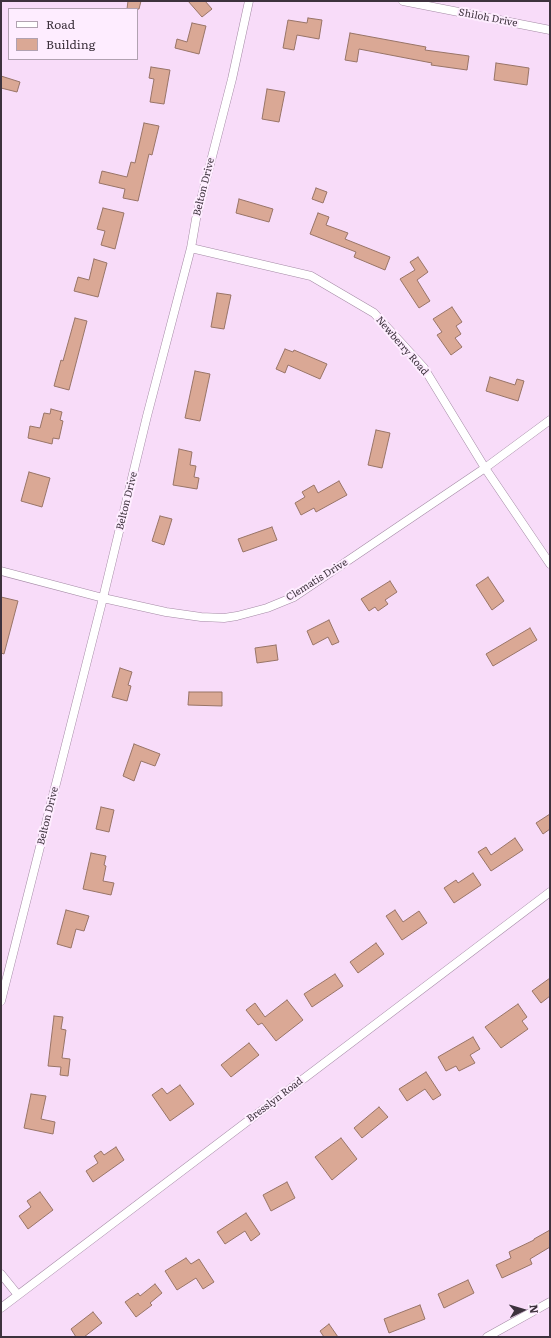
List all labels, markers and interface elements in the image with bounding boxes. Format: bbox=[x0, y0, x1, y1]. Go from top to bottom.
street label: Shiloh Drive bbox=[458, 6, 518, 30]
legend bbox=[8, 8, 138, 60]
text: Road bbox=[46, 15, 75, 33]
text: Building bbox=[46, 35, 95, 53]
street label: Belton Drive bbox=[191, 157, 217, 217]
street label: Newberry Road bbox=[373, 314, 431, 378]
street label: Belton Drive bbox=[114, 471, 140, 531]
street label: Clematis Drive bbox=[284, 556, 350, 604]
street label: Belton Drive bbox=[35, 786, 61, 846]
street label: Bresslyn Road bbox=[245, 1075, 305, 1125]
north arrow bbox=[503, 1290, 543, 1330]
text: N bbox=[527, 1304, 543, 1314]

